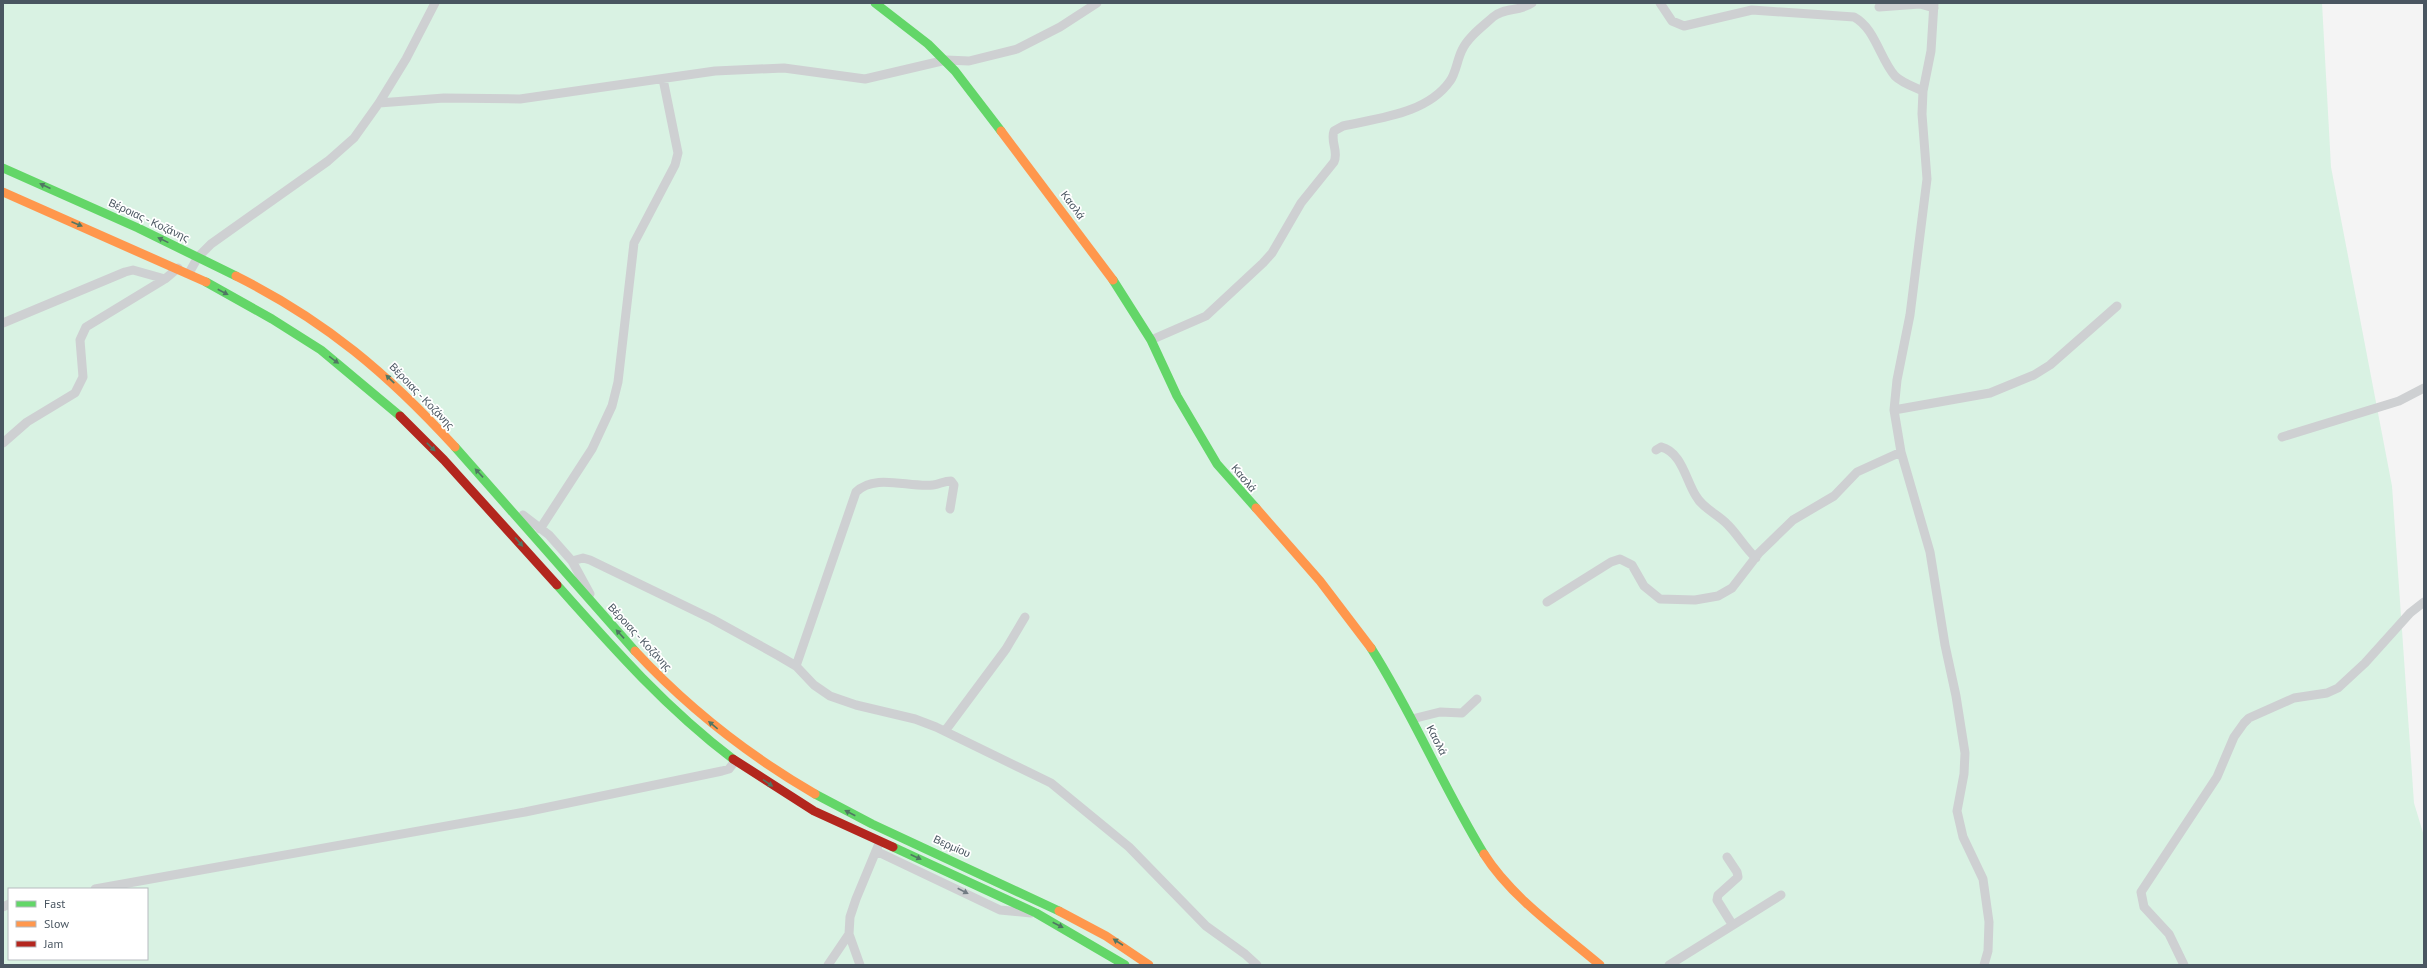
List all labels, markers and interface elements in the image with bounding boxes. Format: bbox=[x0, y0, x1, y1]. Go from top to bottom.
one-way arrow bbox=[39, 183, 51, 189]
street label: Κασλά bbox=[1058, 188, 1089, 223]
street label: Βέροιας - Κοζάνης bbox=[106, 195, 192, 245]
one-way arrow bbox=[72, 222, 84, 228]
one-way arrow bbox=[158, 237, 169, 243]
one-way arrow bbox=[218, 289, 229, 295]
one-way arrow bbox=[329, 356, 340, 364]
street label: Βέροιας - Κοζάνης bbox=[387, 360, 457, 432]
one-way arrow bbox=[385, 374, 395, 384]
one-way arrow bbox=[426, 442, 435, 452]
street label: Κασλά bbox=[1228, 461, 1260, 495]
one-way arrow bbox=[475, 469, 484, 478]
one-way arrow bbox=[515, 536, 524, 547]
street label: Βέροιας - Κοζάνης bbox=[605, 600, 675, 674]
one-way arrow bbox=[616, 629, 625, 639]
one-way arrow bbox=[708, 721, 719, 729]
street label: Κασλά bbox=[1423, 723, 1451, 758]
one-way arrow bbox=[762, 779, 773, 787]
one-way arrow bbox=[844, 810, 856, 816]
street label: Βερμίου bbox=[931, 832, 973, 860]
one-way arrow bbox=[910, 854, 922, 860]
legend bbox=[8, 888, 148, 960]
one-way arrow bbox=[957, 888, 968, 894]
text: Fast bbox=[44, 896, 65, 911]
text: Slow bbox=[44, 916, 69, 931]
one-way arrow bbox=[1053, 922, 1064, 928]
text: Jam bbox=[43, 936, 63, 951]
one-way arrow bbox=[1112, 939, 1123, 946]

